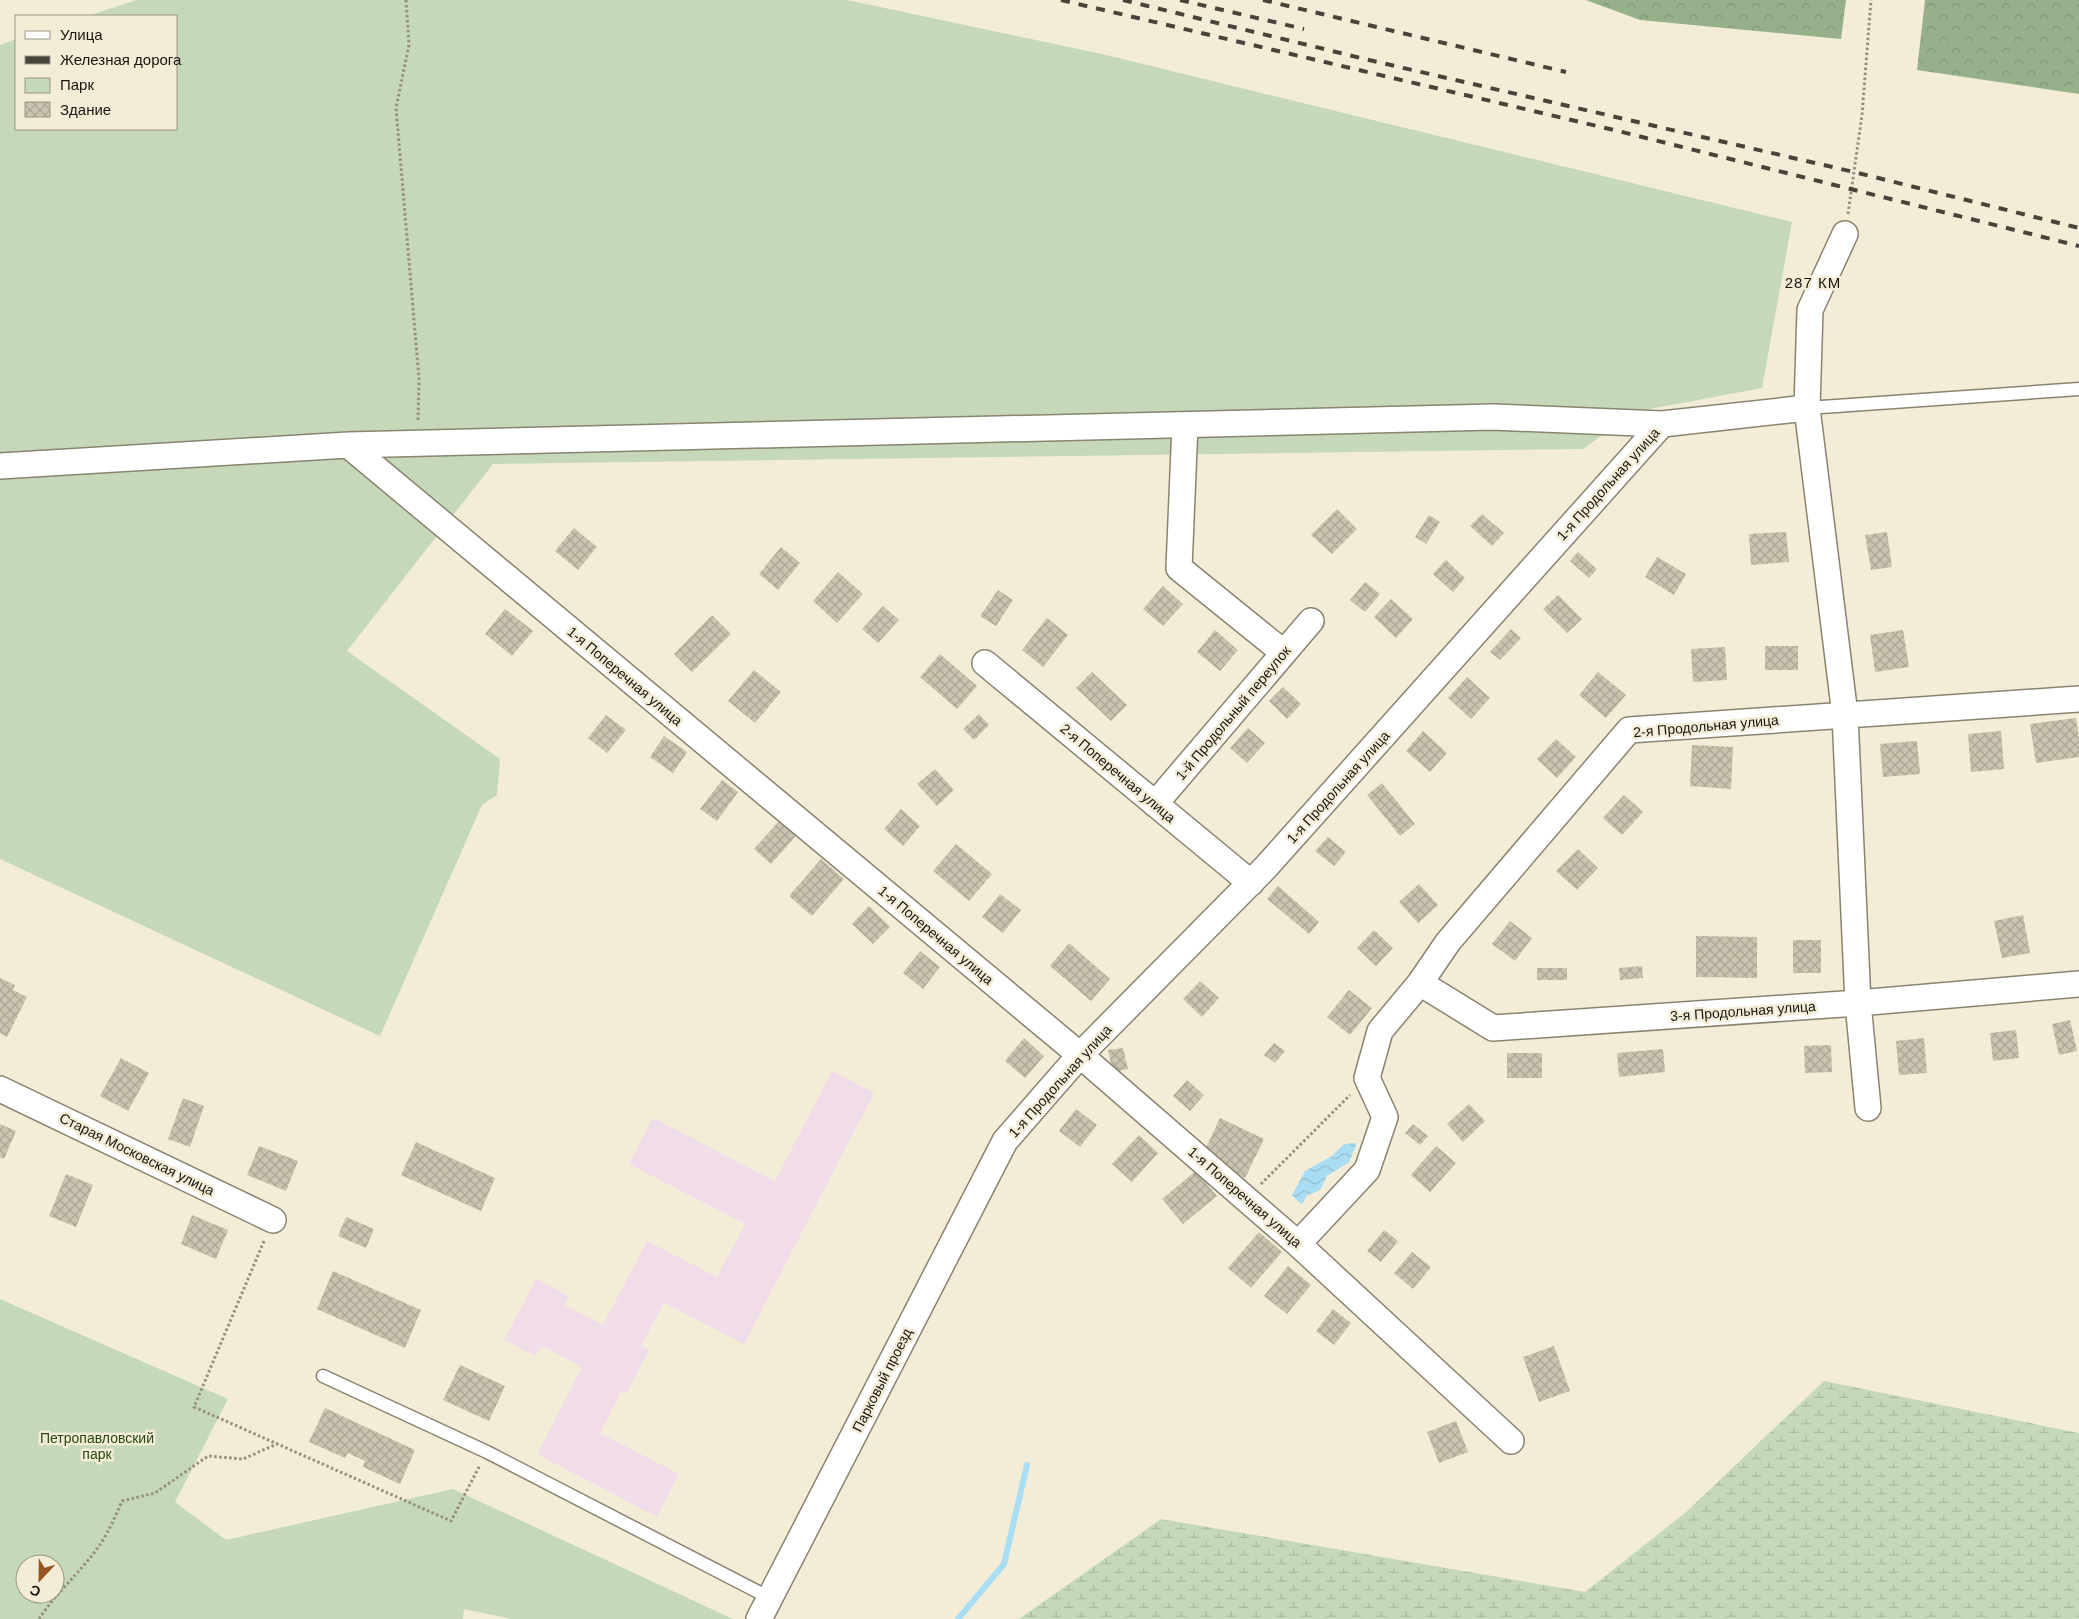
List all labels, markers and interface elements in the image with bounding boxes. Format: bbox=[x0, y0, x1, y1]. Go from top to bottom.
legend bbox=[15, 15, 178, 130]
text: Улица bbox=[60, 26, 103, 43]
text: Железная дорога bbox=[60, 51, 182, 68]
text: Парк bbox=[60, 76, 94, 93]
text: Здание bbox=[60, 101, 111, 118]
district label: 287 КМ bbox=[1785, 274, 1841, 291]
street label: 1-я Продольная улица bbox=[1553, 424, 1663, 544]
street label: 1-я Поперечная улица bbox=[564, 623, 686, 729]
street label: 1-й Продольный переулок bbox=[1172, 642, 1294, 783]
street label: 2-я Продольная улица bbox=[1633, 712, 1780, 740]
street label: 2-я Поперечная улица bbox=[1057, 720, 1179, 826]
street label: 1-я Продольная улица bbox=[1283, 727, 1393, 847]
street label: 1-я Поперечная улица bbox=[875, 882, 997, 988]
street label: 3-я Продольная улица bbox=[1670, 998, 1817, 1024]
street label: 1-я Продольная улица bbox=[1005, 1021, 1115, 1141]
street label: Старая Московская улица bbox=[57, 1109, 217, 1199]
street label: 1-я Поперечная улица bbox=[1185, 1143, 1305, 1251]
street label: Парковый проезд bbox=[849, 1326, 915, 1434]
park label: Петропавловский парк bbox=[40, 1430, 154, 1462]
north arrow bbox=[15, 1554, 65, 1604]
text: С bbox=[27, 1582, 43, 1600]

